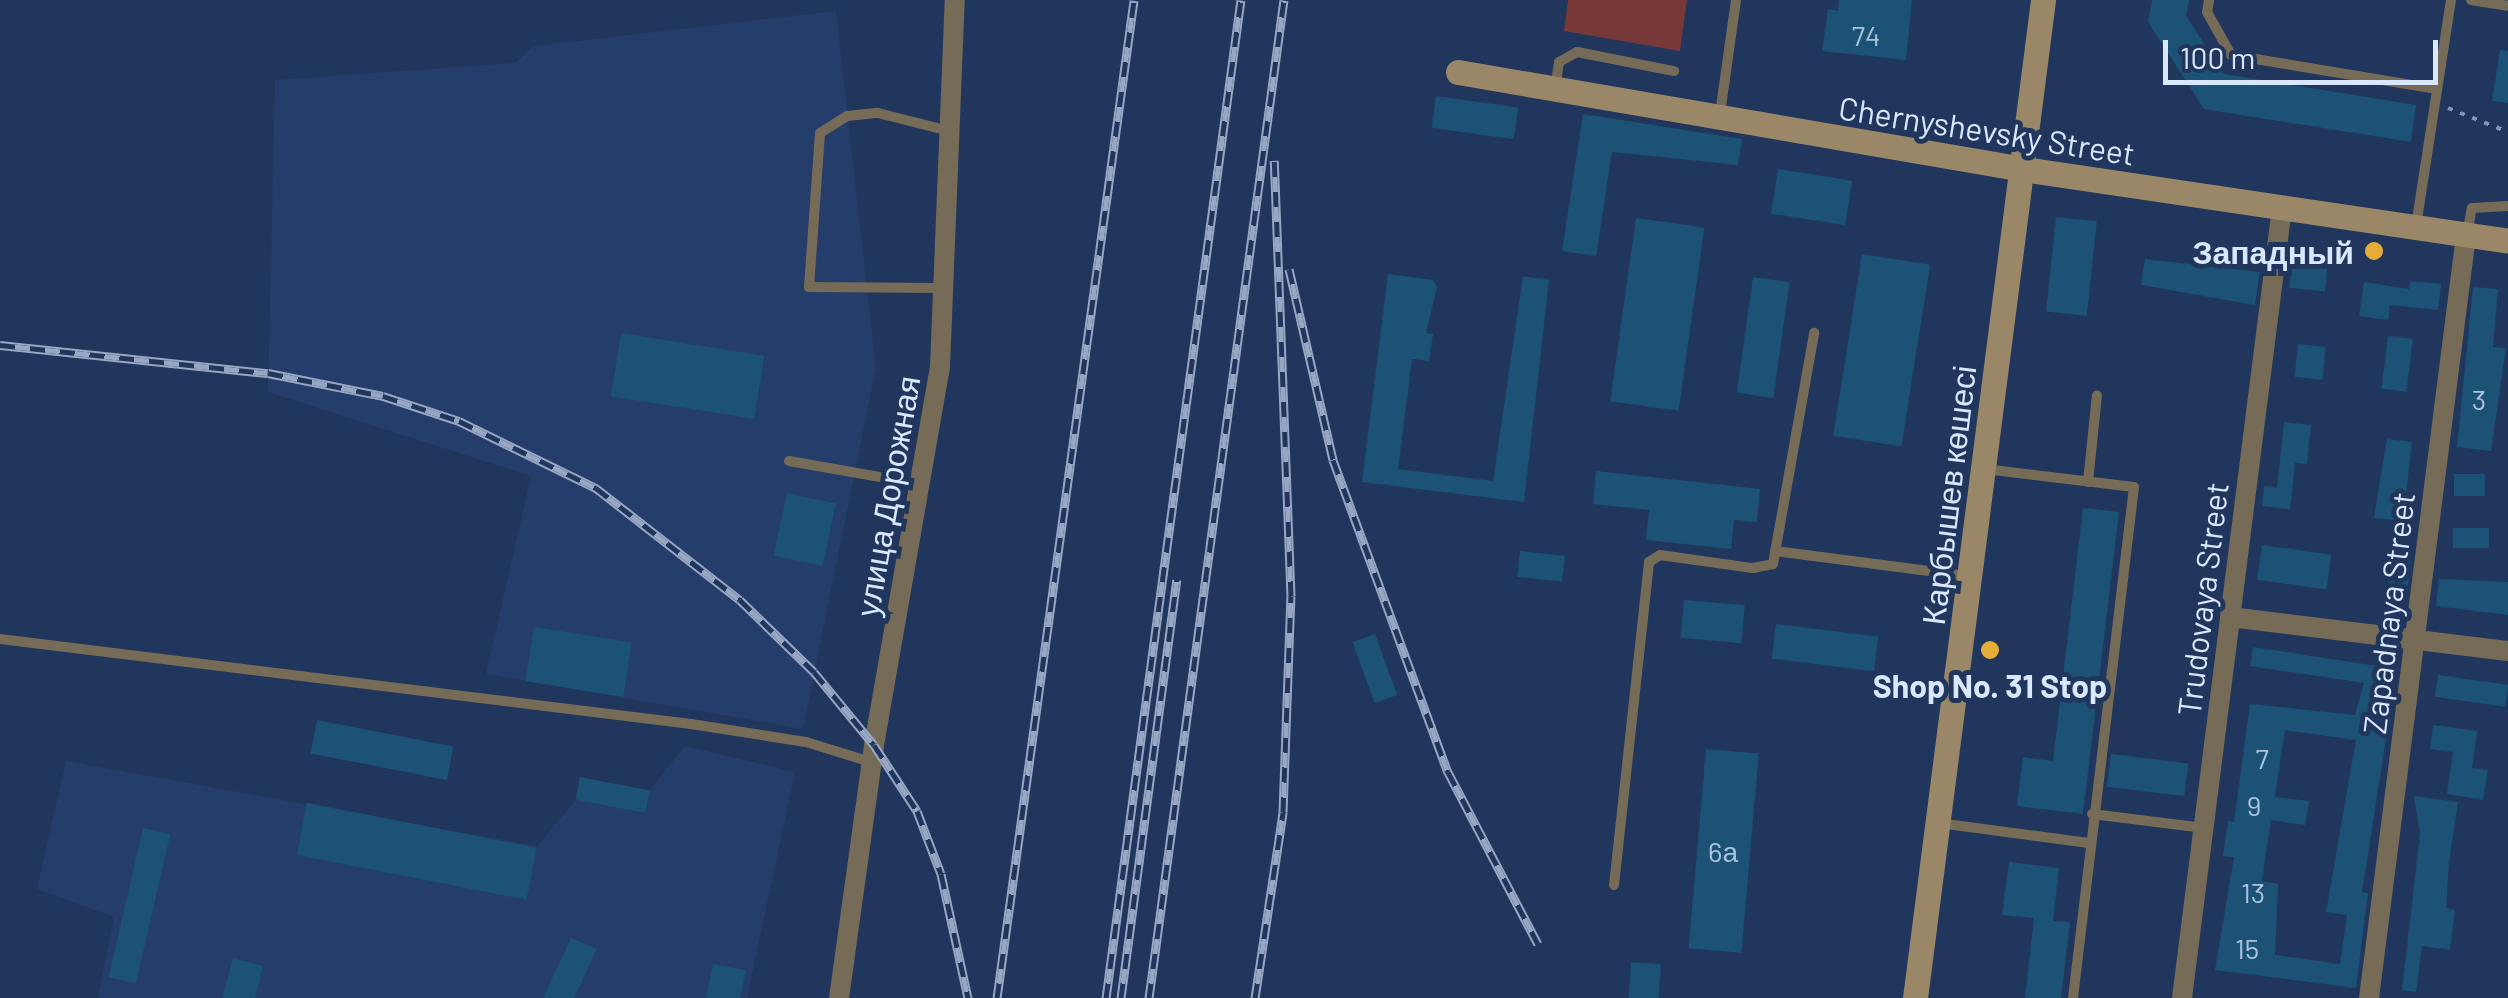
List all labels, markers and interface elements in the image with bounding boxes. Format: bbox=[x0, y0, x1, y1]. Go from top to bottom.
house number: 74 bbox=[1852, 18, 1880, 52]
scale bar bbox=[2168, 20, 2443, 82]
text: 100 m bbox=[2180, 39, 2255, 75]
street label: Chernyshevsky Street bbox=[1836, 88, 2138, 172]
place label: Западный bbox=[2192, 232, 2354, 270]
marker: Западный bbox=[2363, 240, 2385, 262]
street label: Карбышев көшесі bbox=[1913, 363, 1983, 627]
street label: улица Дорожная bbox=[847, 373, 927, 619]
house number: 3 bbox=[2472, 382, 2486, 416]
street label: Trudovaya Street bbox=[2169, 480, 2235, 718]
street label: Zapadnaya Street bbox=[2354, 490, 2422, 736]
marker: Shop No. 31 Stop bbox=[1979, 639, 2001, 661]
place label: Shop No. 31 Stop bbox=[1873, 666, 2107, 704]
house number: 7 bbox=[2255, 741, 2269, 775]
house number: 9 bbox=[2247, 788, 2261, 822]
house number: 6а bbox=[1708, 834, 1738, 868]
house number: 13 bbox=[2241, 875, 2265, 909]
house number: 15 bbox=[2235, 931, 2259, 965]

